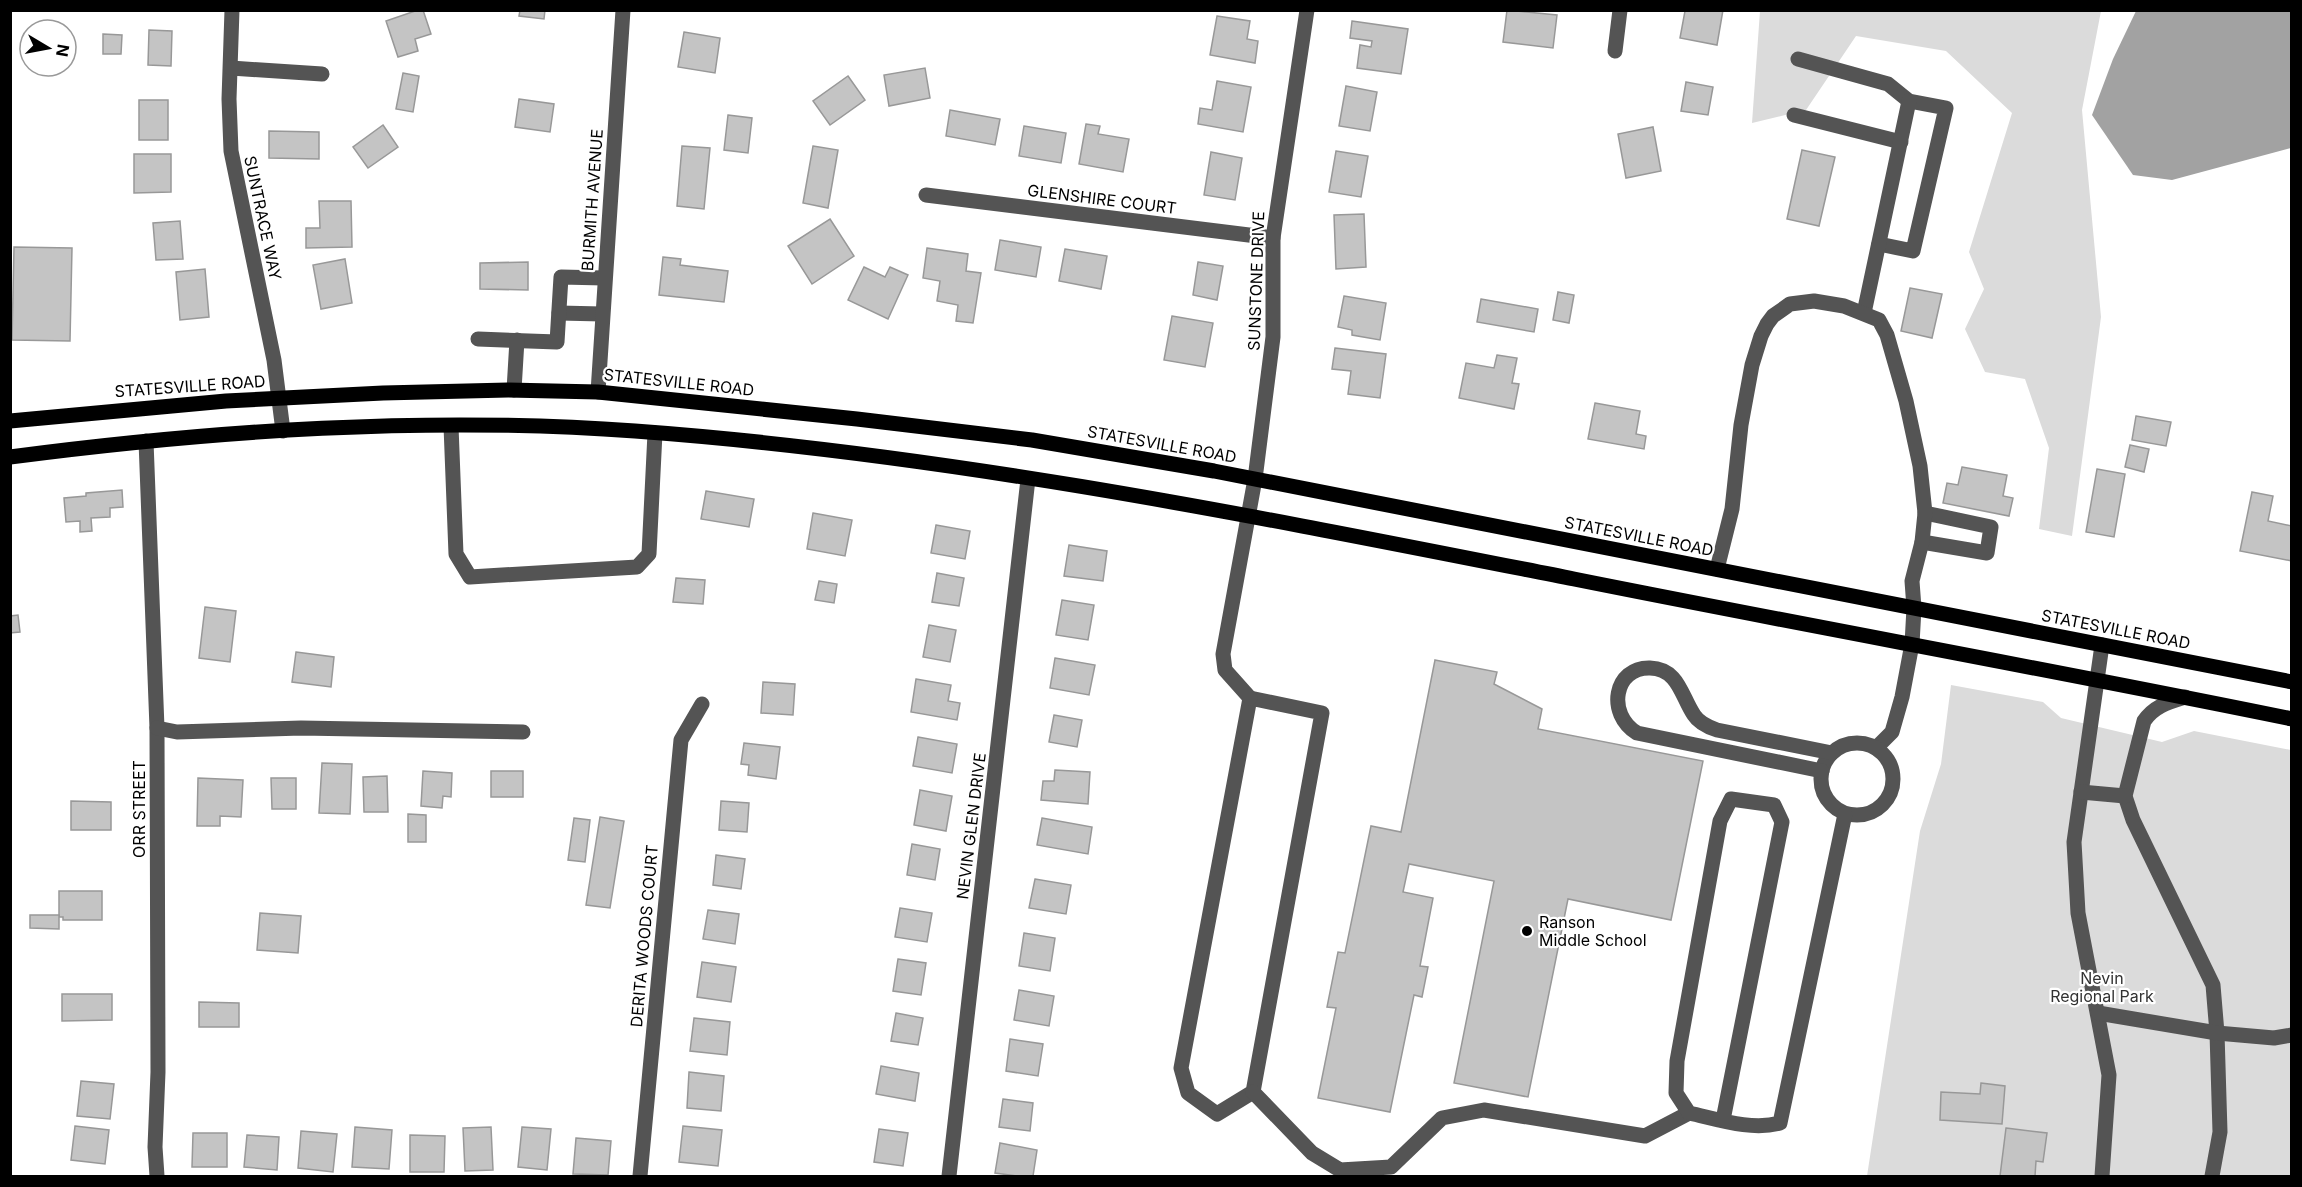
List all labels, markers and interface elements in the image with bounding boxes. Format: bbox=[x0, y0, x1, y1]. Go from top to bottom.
north arrow bbox=[18, 18, 78, 78]
text: N bbox=[52, 43, 74, 58]
street label: BURMITH AVENUE bbox=[577, 128, 607, 272]
street label: SUNTRACE WAY bbox=[240, 154, 286, 282]
street label: GLENSHIRE COURT bbox=[1026, 180, 1178, 218]
street label: SUNSTONE DRIVE bbox=[1244, 211, 1268, 351]
street label: STATESVILLE ROAD bbox=[603, 364, 755, 400]
street label: STATESVILLE ROAD bbox=[114, 371, 266, 401]
street label: STATESVILLE ROAD bbox=[1086, 421, 1238, 467]
street label: STATESVILLE ROAD bbox=[1563, 512, 1715, 560]
street label: STATESVILLE ROAD bbox=[2040, 605, 2192, 653]
street label: NEVIN GLEN DRIVE bbox=[952, 752, 990, 900]
street label: ORR STREET bbox=[129, 760, 149, 858]
street label: DERITA WOODS COURT bbox=[626, 844, 662, 1028]
place label: Ranson Middle School bbox=[1539, 912, 1647, 950]
marker: Ranson Middle School bbox=[1520, 924, 1534, 938]
park label: Nevin Regional Park bbox=[2050, 968, 2154, 1006]

